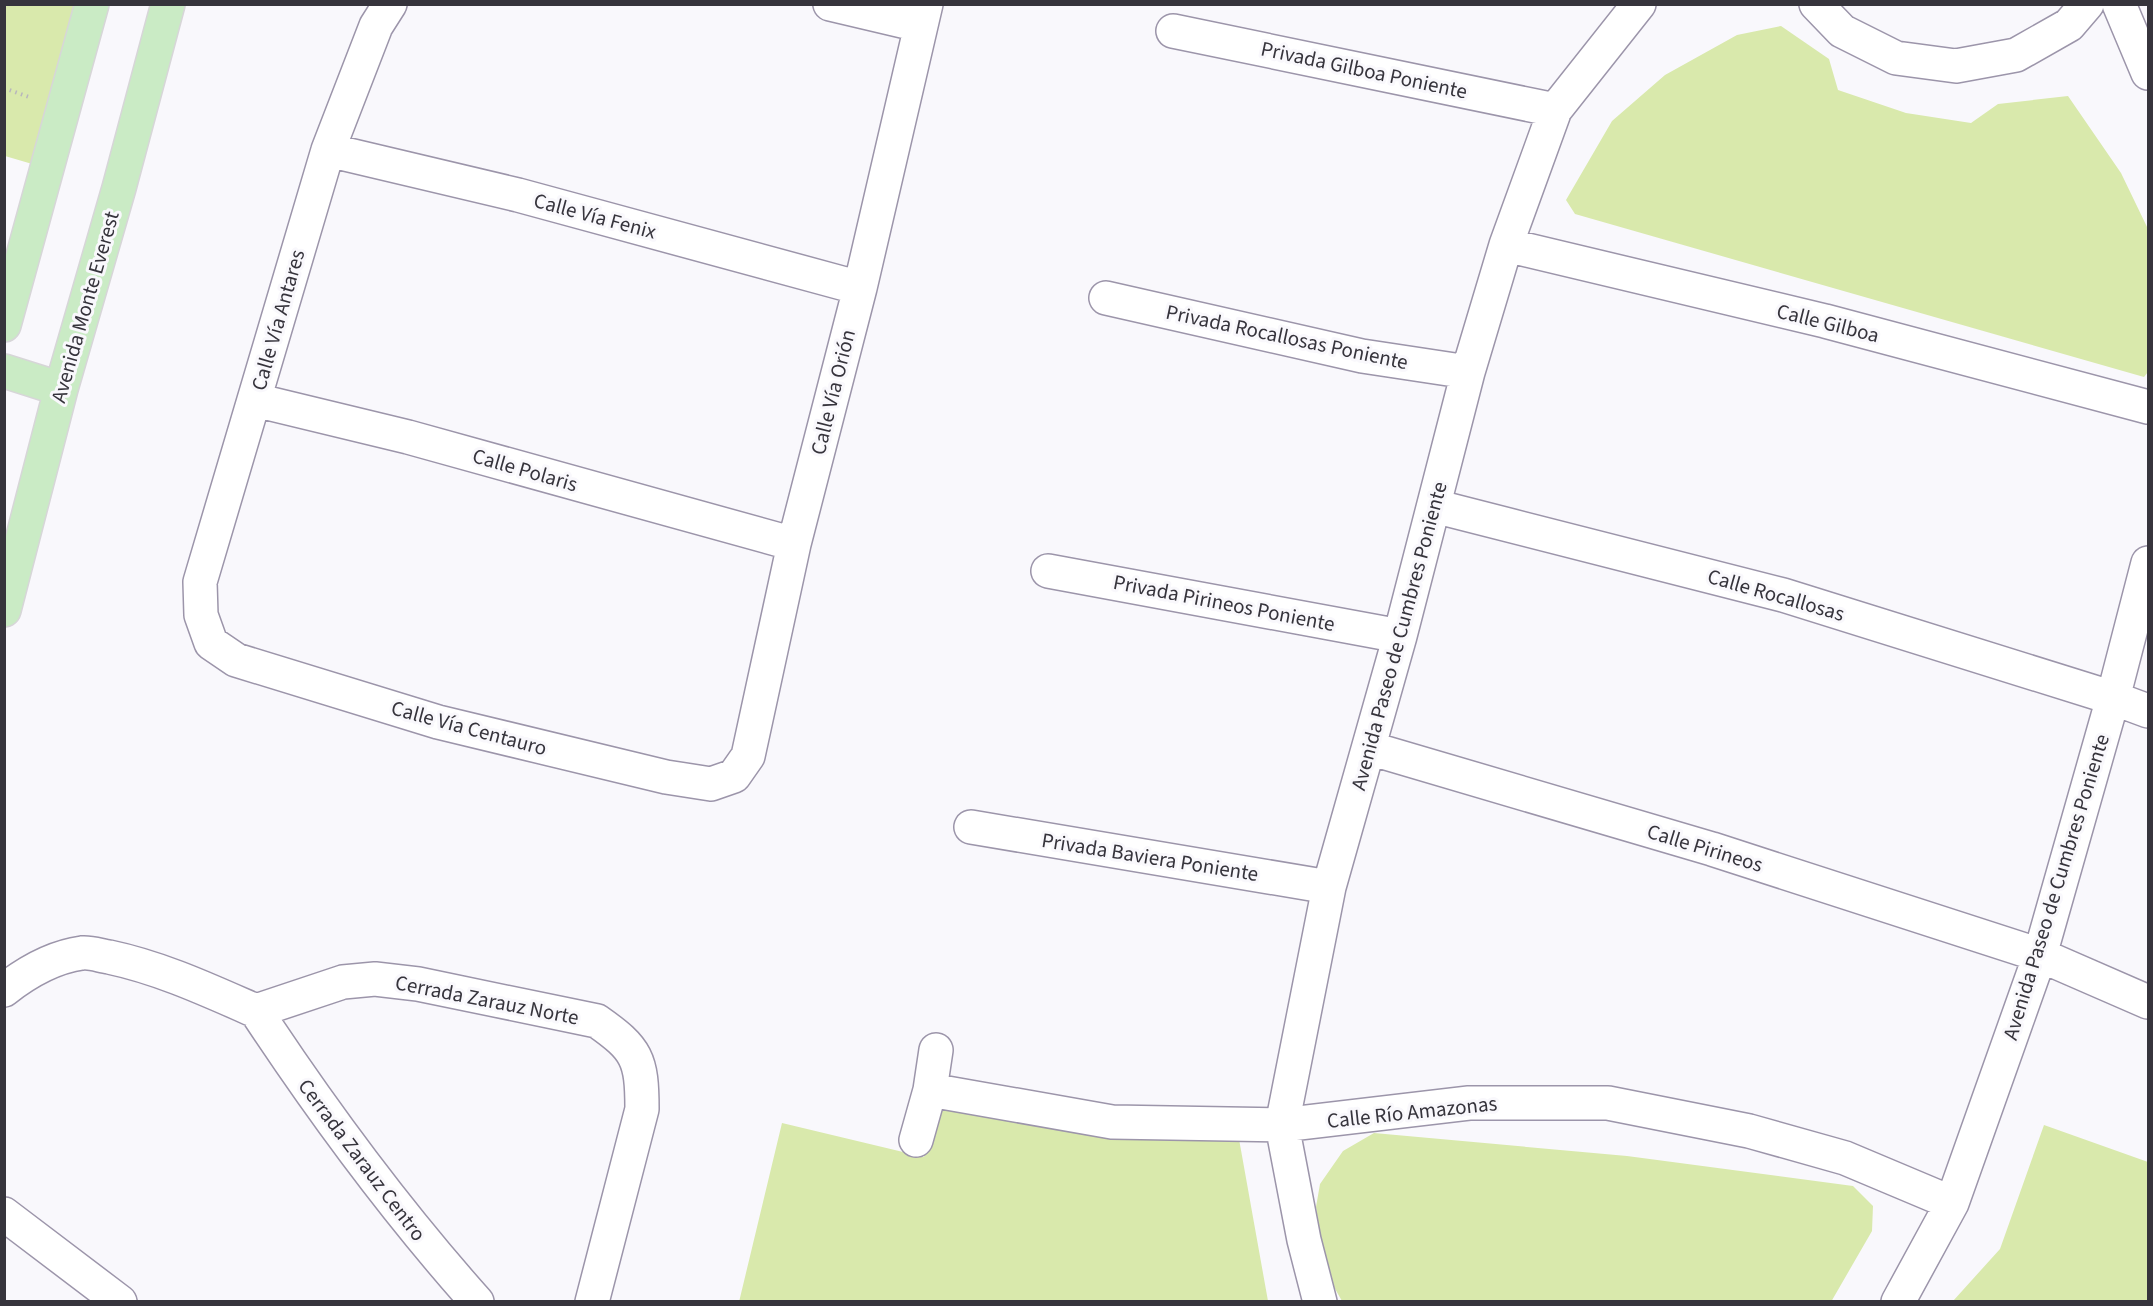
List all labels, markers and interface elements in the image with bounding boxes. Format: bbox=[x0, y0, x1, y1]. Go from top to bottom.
street label: Privada Gilboa Poniente bbox=[1258, 33, 1470, 107]
street label: Calle Vía Fenix bbox=[531, 185, 660, 247]
street label: Avenida Monte Everest bbox=[43, 208, 127, 406]
street label: Calle Vía Antares bbox=[244, 246, 313, 394]
street label: Calle Gilboa bbox=[1774, 296, 1882, 350]
street label: Privada Rocallosas Poniente bbox=[1163, 297, 1411, 377]
street label: Calle Vía Orión bbox=[803, 326, 863, 458]
street label: Calle Polaris bbox=[469, 441, 581, 499]
street label: Avenida Paseo de Cumbres Poniente bbox=[1343, 478, 1455, 794]
street label: Calle Rocallosas bbox=[1704, 561, 1848, 629]
street label: Privada Pirineos Poniente bbox=[1111, 567, 1337, 639]
street label: Calle Vía Centauro bbox=[388, 693, 550, 763]
street label: Avenida Paseo de Cumbres Poniente bbox=[1995, 730, 2117, 1044]
street label: Calle Pirineos bbox=[1643, 816, 1767, 880]
street label: Privada Baviera Poniente bbox=[1039, 825, 1261, 889]
street label: Cerrada Zarauz Norte bbox=[393, 967, 581, 1033]
street label: Cerrada Zarauz Centro bbox=[291, 1073, 433, 1247]
street label: Calle Río Amazonas bbox=[1325, 1088, 1499, 1136]

